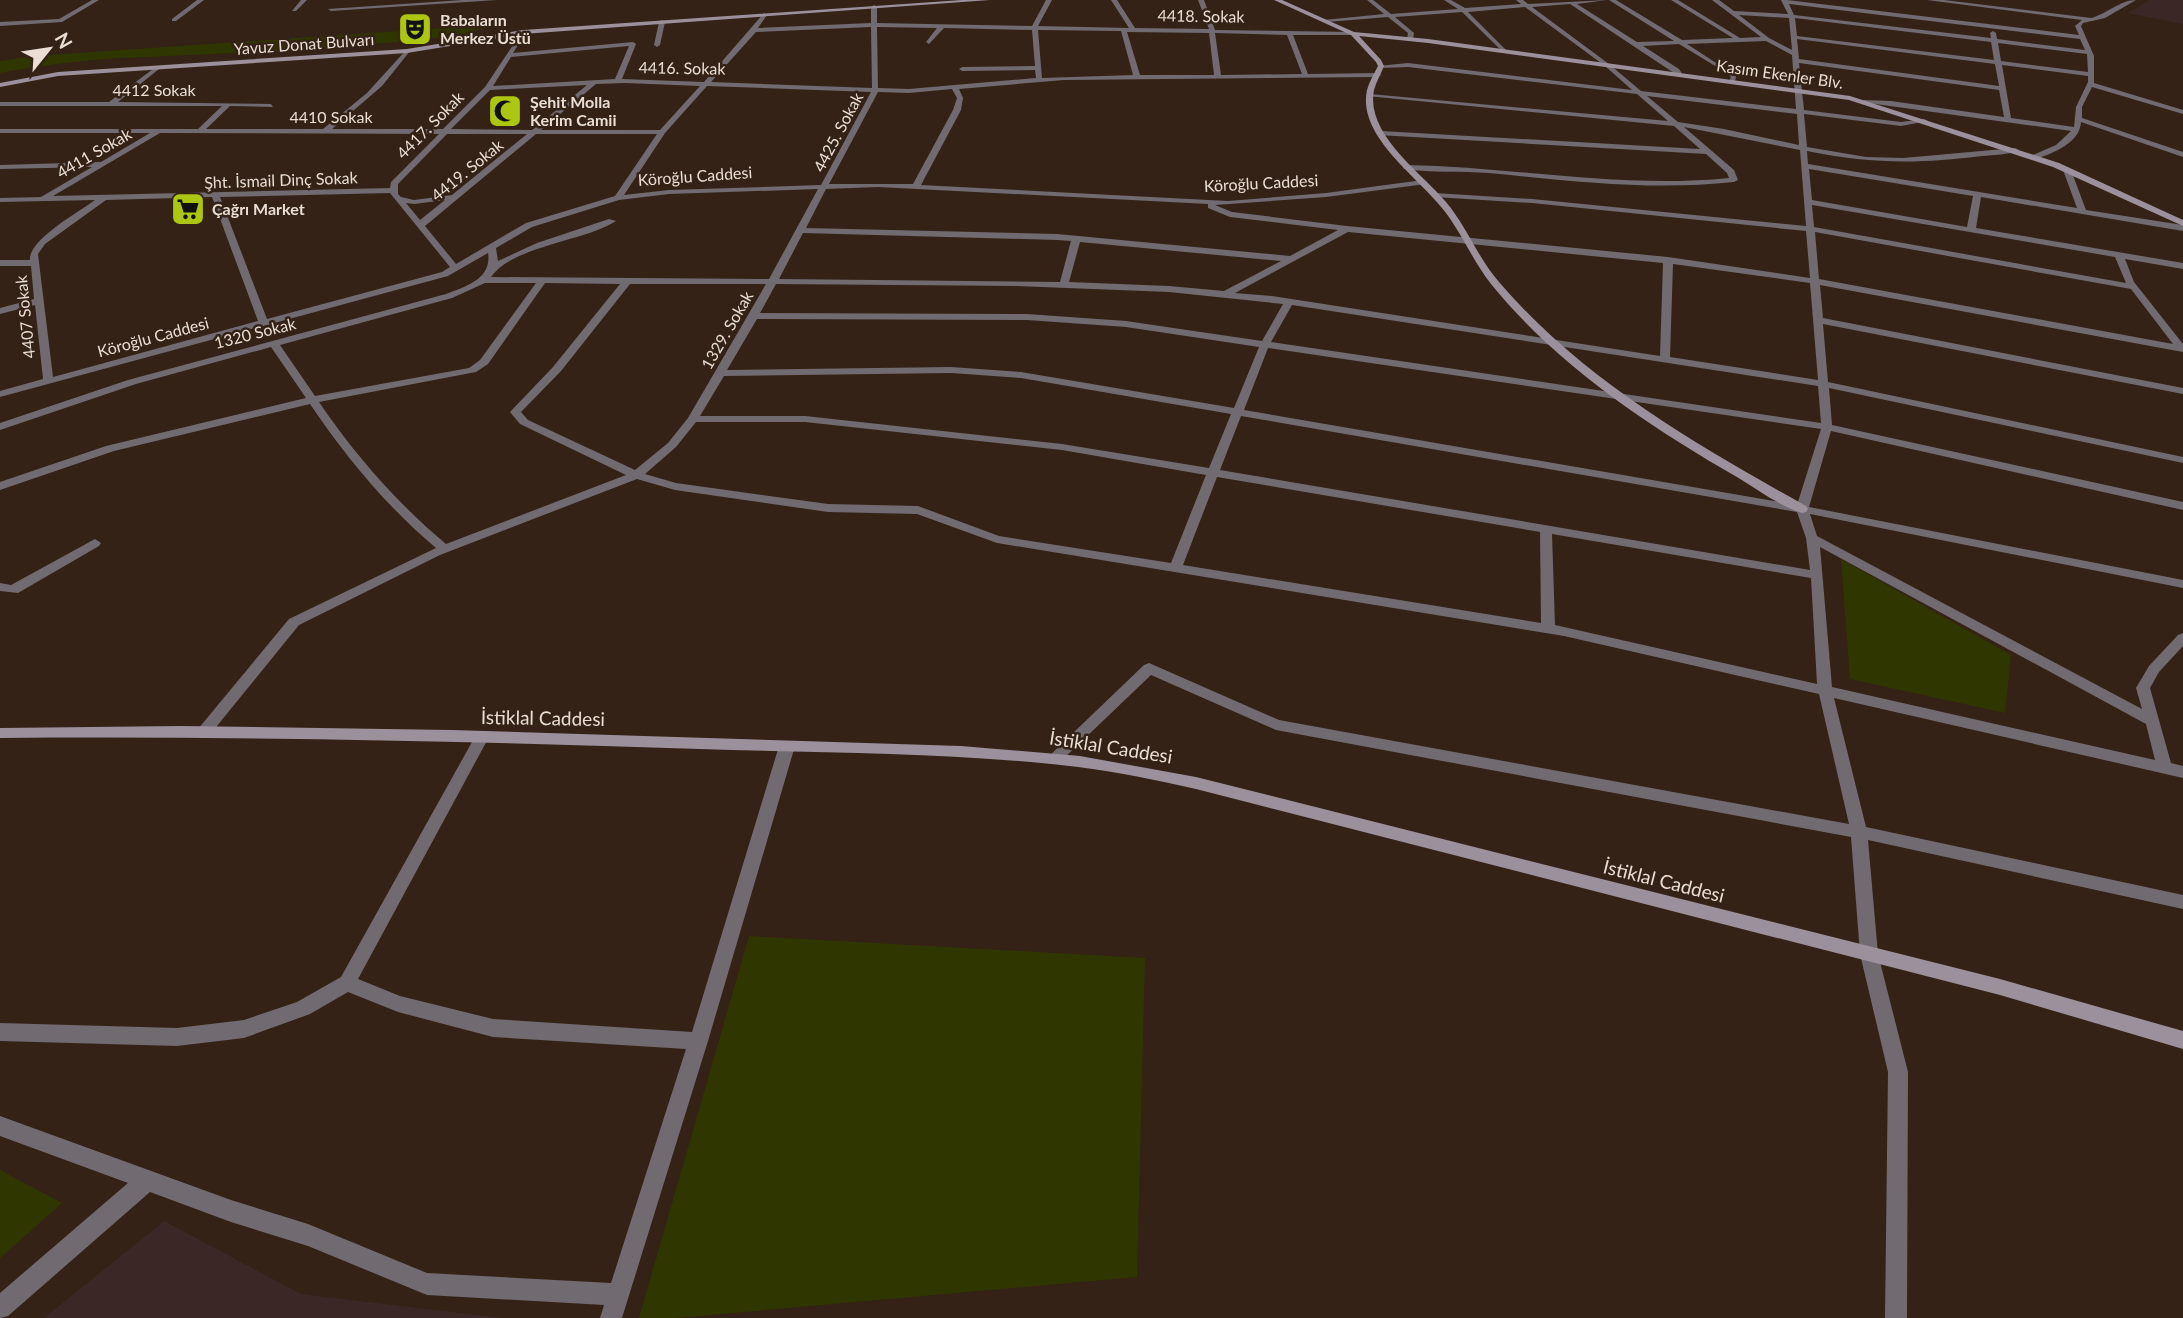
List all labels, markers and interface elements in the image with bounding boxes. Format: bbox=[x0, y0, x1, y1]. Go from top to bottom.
street label: 4418. Sokak bbox=[1157, 5, 1245, 26]
theatre icon: Babaların Merkez Üstü bbox=[396, 10, 434, 48]
place label: Babaların Merkez Üstü bbox=[440, 10, 531, 47]
north arrow bbox=[14, 14, 84, 84]
text: N bbox=[51, 28, 78, 52]
street label: Yavuz Donat Bulvarı bbox=[233, 29, 375, 58]
street label: Kasım Ekenler Blv. bbox=[1715, 55, 1845, 92]
street label: 4416. Sokak bbox=[638, 57, 726, 78]
street label: 4412 Sokak bbox=[112, 80, 196, 99]
street label: 4417. Sokak bbox=[392, 87, 468, 162]
street label: 4425. Sokak bbox=[809, 88, 867, 175]
mosque icon: Şehit Molla Kerim Camii bbox=[486, 92, 524, 130]
place label: Şehit Molla Kerim Camii bbox=[530, 92, 616, 129]
street label: 4410 Sokak bbox=[289, 107, 373, 126]
street label: 4411 Sokak bbox=[53, 123, 135, 182]
street label: 4419. Sokak bbox=[427, 134, 507, 204]
street label: Köroğlu Caddesi bbox=[637, 162, 753, 189]
street label: Şht. İsmail Dinç Sokak bbox=[204, 167, 359, 192]
street label: Köroğlu Caddesi bbox=[1203, 170, 1319, 195]
supermarket icon: Çağrı Market bbox=[169, 190, 207, 228]
place label: Çağrı Market bbox=[212, 199, 305, 218]
street label: 4407 Sokak bbox=[11, 274, 38, 359]
street label: 1329. Sokak bbox=[697, 287, 757, 372]
street label: Köroğlu Caddesi bbox=[95, 313, 211, 361]
street label: 1320 Sokak bbox=[212, 313, 298, 352]
street label: İstiklal Caddesi bbox=[481, 705, 605, 730]
street label: İstiklal Caddesi bbox=[1048, 725, 1174, 768]
street label: İstiklal Caddesi bbox=[1601, 854, 1727, 907]

